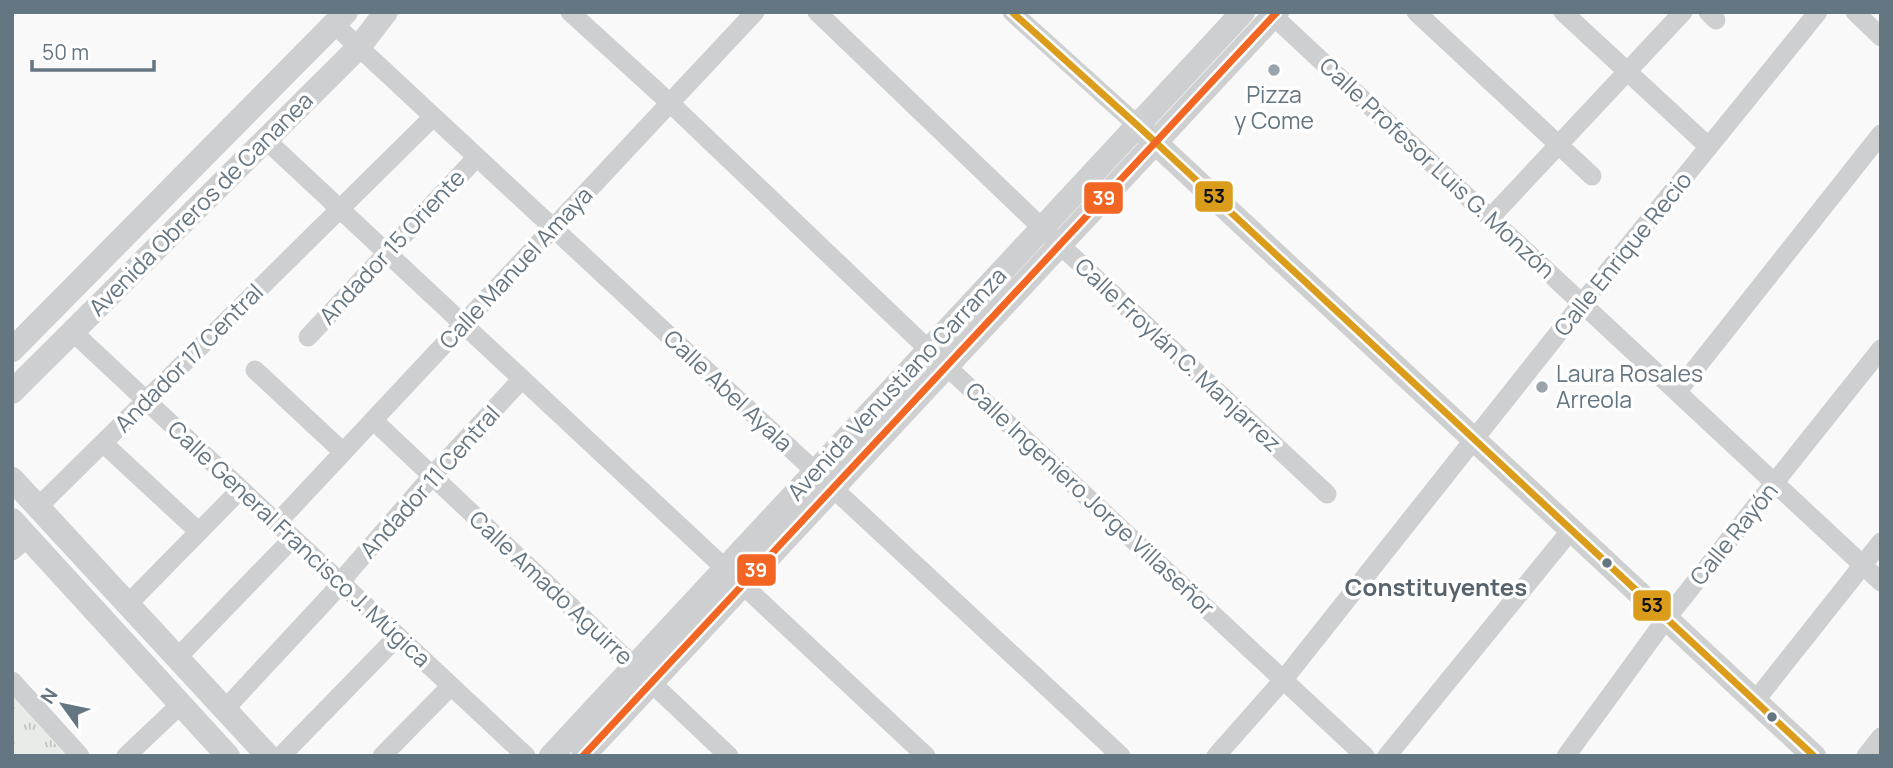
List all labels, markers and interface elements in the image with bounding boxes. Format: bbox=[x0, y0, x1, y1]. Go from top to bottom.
scale bar bbox=[32, 28, 154, 72]
text: 50 m bbox=[42, 38, 89, 66]
street label: Calle Profesor Luis G. Monzón bbox=[1313, 49, 1562, 285]
marker: Pizza y Come bbox=[1266, 62, 1282, 78]
place label: Pizza y Come bbox=[1234, 78, 1314, 136]
street label: Avenida Obreros de Cananea bbox=[81, 84, 319, 322]
street label: Andador 15 Oriente bbox=[311, 162, 471, 331]
street label: Calle Enrique Recio bbox=[1546, 164, 1699, 342]
street label: Calle Manuel Amaya bbox=[431, 179, 599, 356]
line badge: 53 bbox=[1194, 180, 1234, 213]
line badge: 39 bbox=[1083, 181, 1124, 215]
text: 53 bbox=[1203, 183, 1225, 209]
text: 39 bbox=[1093, 185, 1115, 211]
street label: Calle Froylán C. Manjarrez bbox=[1069, 250, 1289, 459]
street label: Avenida Venustiano Carranza bbox=[779, 260, 1013, 507]
street label: Andador 17 Central bbox=[107, 276, 270, 439]
street label: Calle Abel Ayala bbox=[657, 322, 800, 458]
place label: Laura Rosales Arreola bbox=[1556, 357, 1703, 415]
street label: Calle Ingeniero Jorge Villaseñor bbox=[959, 374, 1222, 622]
marker: Laura Rosales Arreola bbox=[1534, 379, 1550, 395]
street label: Andador 11 Central bbox=[352, 398, 507, 565]
street label: Calle General Francisco J. Múgica bbox=[161, 413, 438, 674]
street label: Calle Rayón bbox=[1682, 475, 1785, 591]
street label: Calle Amado Aguirre bbox=[463, 503, 641, 672]
line badge: 39 bbox=[736, 553, 777, 587]
unlabelled marker bbox=[1600, 556, 1614, 570]
text: 39 bbox=[745, 557, 767, 583]
district label: Constituyentes bbox=[1345, 570, 1527, 603]
line badge: 53 bbox=[1632, 589, 1672, 622]
text: 53 bbox=[1641, 592, 1663, 618]
north arrow bbox=[28, 670, 98, 740]
text: N bbox=[34, 683, 63, 709]
unlabelled marker bbox=[1765, 710, 1779, 724]

